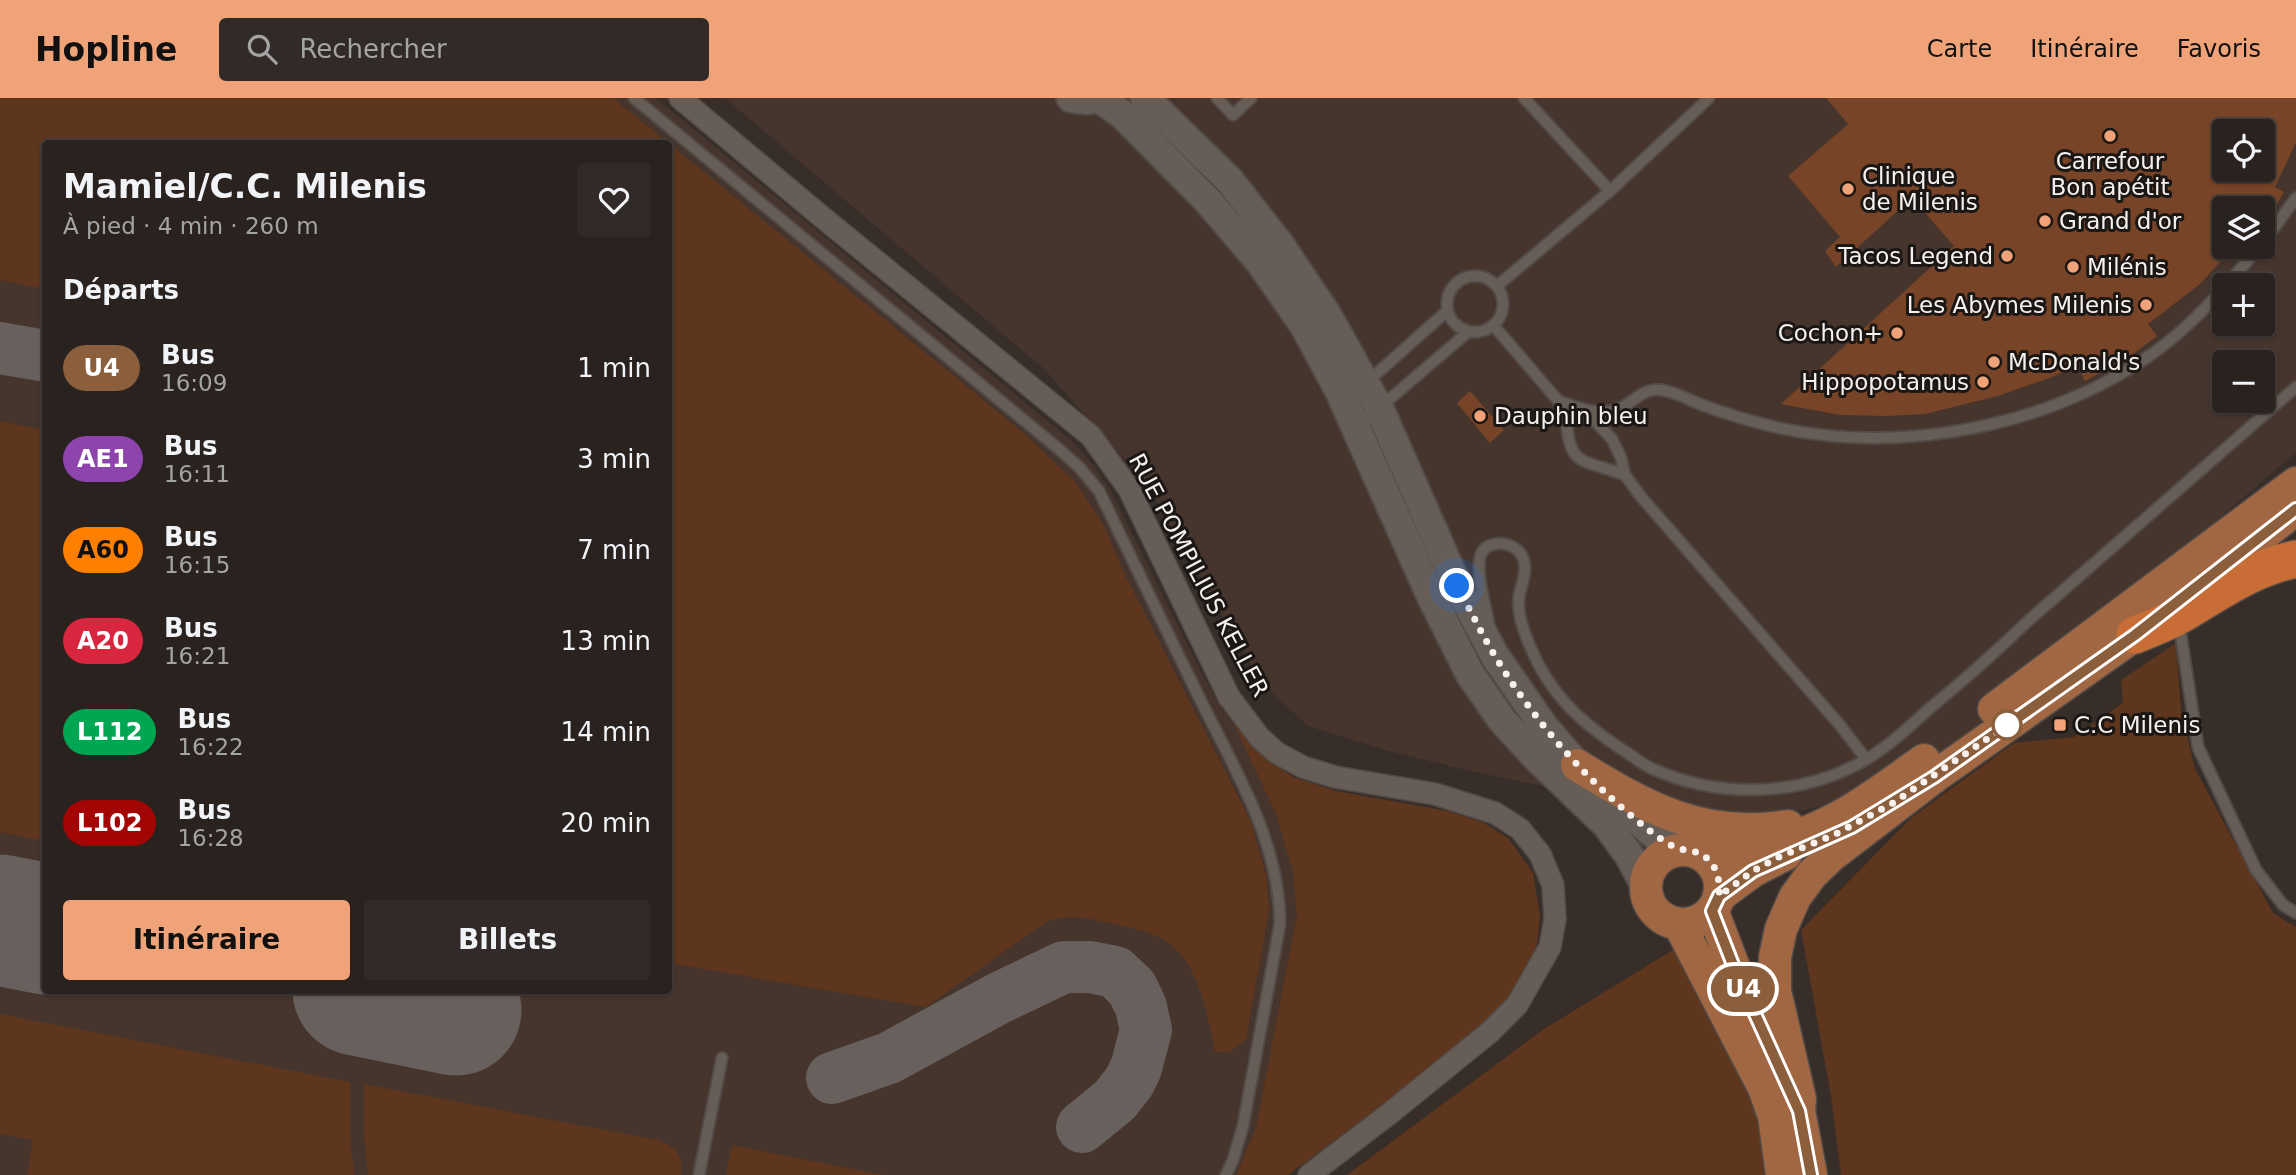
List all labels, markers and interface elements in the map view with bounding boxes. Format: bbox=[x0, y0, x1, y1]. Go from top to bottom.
search box bbox=[219, 18, 709, 81]
text: Hopline bbox=[35, 30, 177, 69]
icon: search bbox=[243, 30, 281, 68]
text: Rechercher bbox=[299, 34, 447, 64]
text: Carte bbox=[1927, 35, 1992, 63]
text: Itinéraire bbox=[2030, 35, 2139, 63]
text: Favoris bbox=[2177, 35, 2261, 63]
map controls bbox=[2212, 119, 2275, 413]
button: locate bbox=[2212, 119, 2275, 182]
marker: Carrefour Bon apétit bbox=[2102, 128, 2118, 144]
place label: Carrefour Bon apétit bbox=[2050, 148, 2170, 200]
button: heart bbox=[577, 163, 651, 237]
place label: Clinique de Milenis bbox=[1862, 163, 1978, 215]
text: Mamiel/C.C. Milenis bbox=[63, 167, 427, 206]
marker: Clinique de Milenis bbox=[1840, 181, 1856, 197]
button: layers bbox=[2212, 196, 2275, 259]
place label: Grand d'or bbox=[2059, 208, 2182, 234]
text: À pied · 4 min · 260 m bbox=[63, 213, 319, 239]
marker: Grand d'or bbox=[2037, 213, 2053, 229]
place label: Tacos Legend bbox=[1837, 243, 1993, 269]
marker: Tacos Legend bbox=[1999, 248, 2015, 264]
place label: Milénis bbox=[2087, 254, 2167, 280]
marker: Milénis bbox=[2065, 259, 2081, 275]
button: + bbox=[2212, 273, 2275, 336]
text: Départs bbox=[63, 275, 179, 305]
place label: Les Abymes Milenis bbox=[1907, 292, 2132, 318]
marker: Les Abymes Milenis bbox=[2138, 297, 2154, 313]
place label: Cochon+ bbox=[1778, 320, 1883, 346]
marker: Cochon+ bbox=[1889, 325, 1905, 341]
text: Bus bbox=[161, 340, 215, 370]
place label: McDonald's bbox=[2008, 349, 2140, 375]
button: − bbox=[2212, 350, 2275, 413]
text: 1 min bbox=[577, 353, 651, 383]
text: U4 bbox=[83, 354, 120, 382]
marker: McDonald's bbox=[1986, 354, 2002, 370]
place label: Hippopotamus bbox=[1801, 369, 1969, 395]
text: 16:09 bbox=[161, 370, 227, 396]
marker: Hippopotamus bbox=[1975, 374, 1991, 390]
place label: Dauphin bleu bbox=[1494, 403, 1648, 429]
marker: Dauphin bleu bbox=[1472, 408, 1488, 424]
text: Bus bbox=[164, 431, 217, 461]
text: 3 min bbox=[577, 444, 651, 474]
text: AE1 bbox=[77, 445, 129, 473]
street label: RUE POMPILIUS KELLER bbox=[1124, 449, 1274, 701]
text: 16:11 bbox=[164, 461, 230, 487]
text: Bus bbox=[164, 522, 218, 552]
text: 7 min bbox=[577, 535, 651, 565]
text: A60 bbox=[77, 536, 129, 564]
text: 16:15 bbox=[164, 552, 230, 578]
your location bbox=[1439, 568, 1474, 603]
text: Bus bbox=[164, 613, 218, 643]
text: 13 min bbox=[561, 626, 651, 656]
text: A20 bbox=[77, 627, 129, 655]
text: 16:21 bbox=[164, 643, 230, 669]
text: Bus bbox=[177, 704, 231, 734]
unlabelled marker bbox=[1992, 710, 2022, 740]
place label: C.C Milenis bbox=[2074, 712, 2200, 738]
text: 14 min bbox=[561, 717, 651, 747]
marker: C.C Milenis bbox=[2052, 717, 2068, 733]
text: L112 bbox=[77, 718, 142, 746]
text: 16:22 bbox=[177, 734, 244, 760]
text: Bus bbox=[177, 795, 231, 825]
text: 20 min bbox=[561, 808, 651, 838]
text: L102 bbox=[77, 809, 142, 837]
text: 16:28 bbox=[177, 825, 244, 851]
button: Itinéraire bbox=[63, 900, 350, 980]
button: Billets bbox=[364, 900, 651, 980]
line badge: U4 bbox=[1712, 966, 1774, 1012]
text: U4 bbox=[1725, 975, 1761, 1003]

